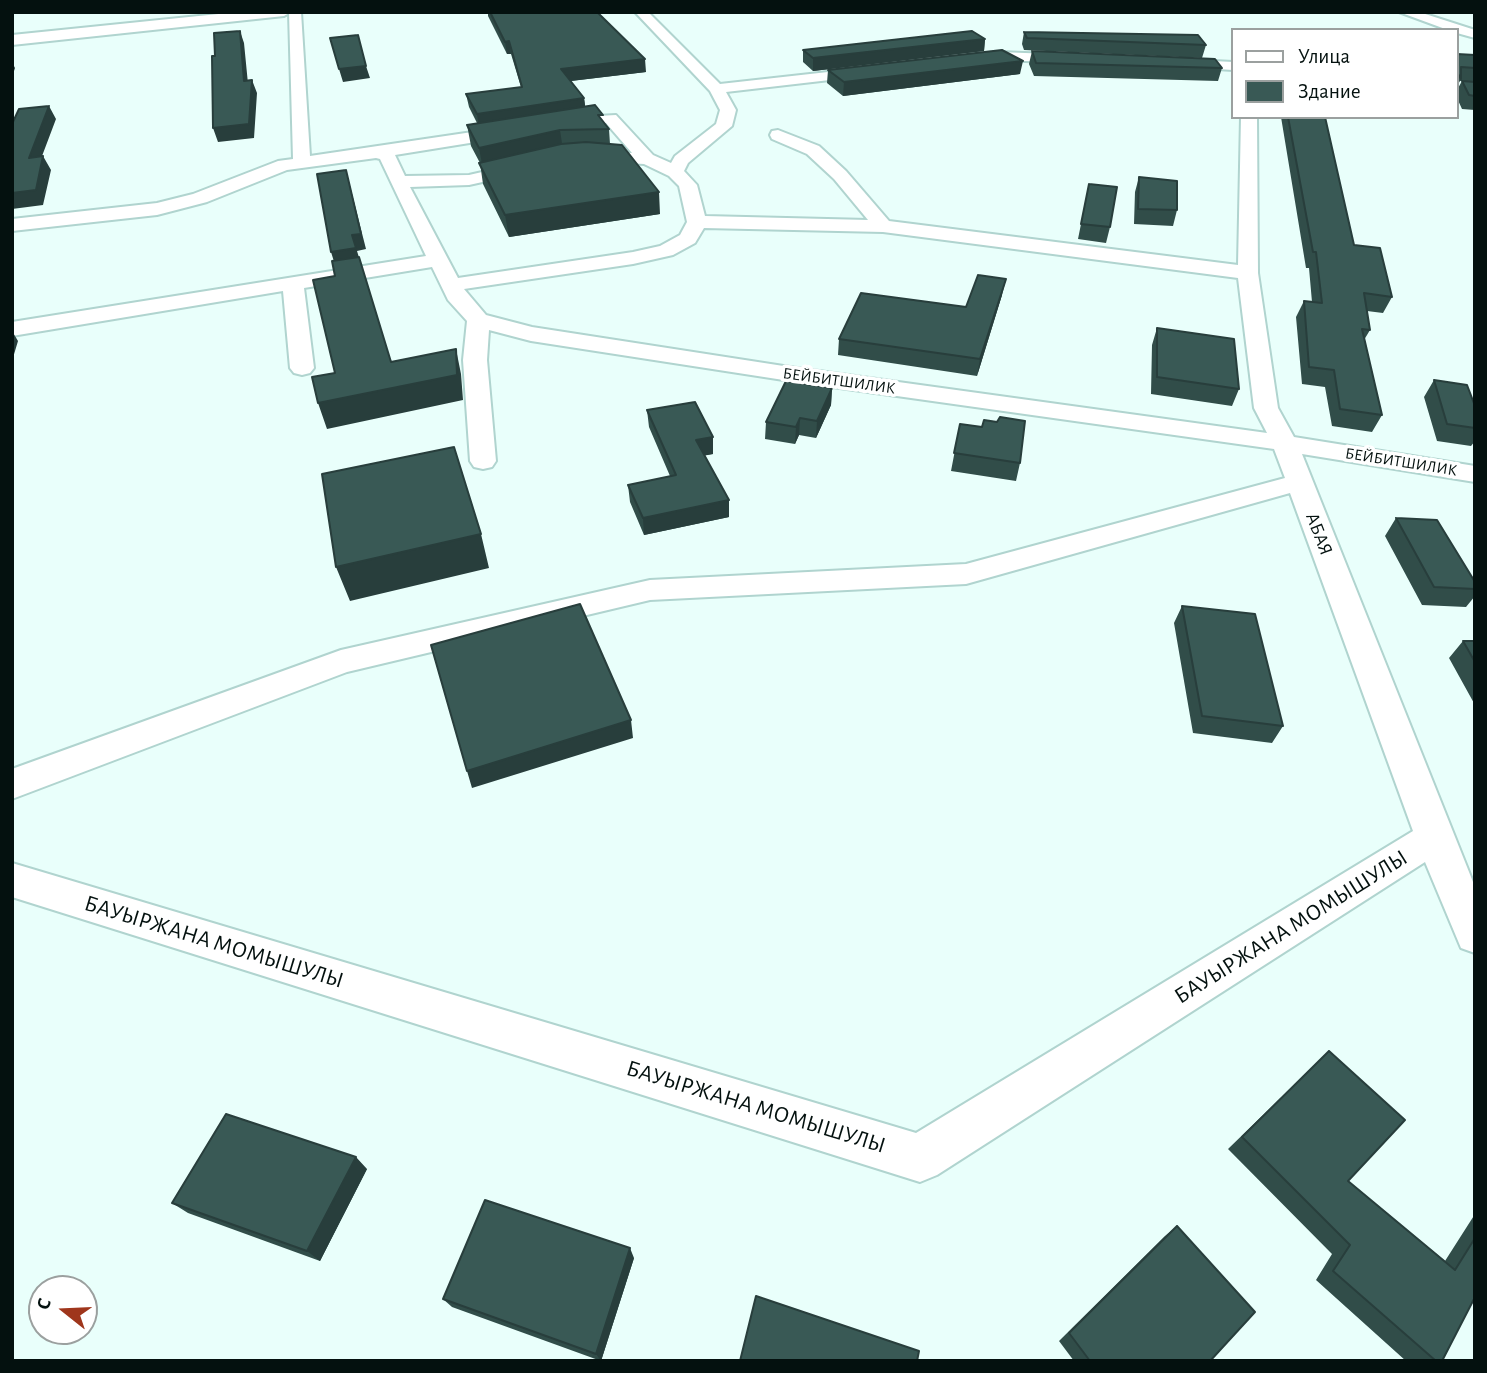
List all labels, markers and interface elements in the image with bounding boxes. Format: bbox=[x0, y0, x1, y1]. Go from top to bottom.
legend bbox=[1232, 28, 1459, 119]
text: Улица bbox=[1298, 46, 1350, 67]
text: Здание bbox=[1298, 81, 1361, 102]
street label: БЕЙБИТШИЛИК bbox=[782, 364, 896, 398]
street label: БЕЙБИТШИЛИК bbox=[1344, 444, 1458, 480]
street label: АБАЯ bbox=[1301, 509, 1337, 559]
street label: БАУЫРЖАНА МОМЫШУЛЫ bbox=[1169, 844, 1413, 1010]
street label: БАУЫРЖАНА МОМЫШУЛЫ bbox=[81, 889, 347, 995]
street label: БАУЫРЖАНА МОМЫШУЛЫ bbox=[623, 1054, 889, 1160]
north arrow bbox=[28, 1275, 98, 1345]
text: С bbox=[34, 1296, 55, 1312]

